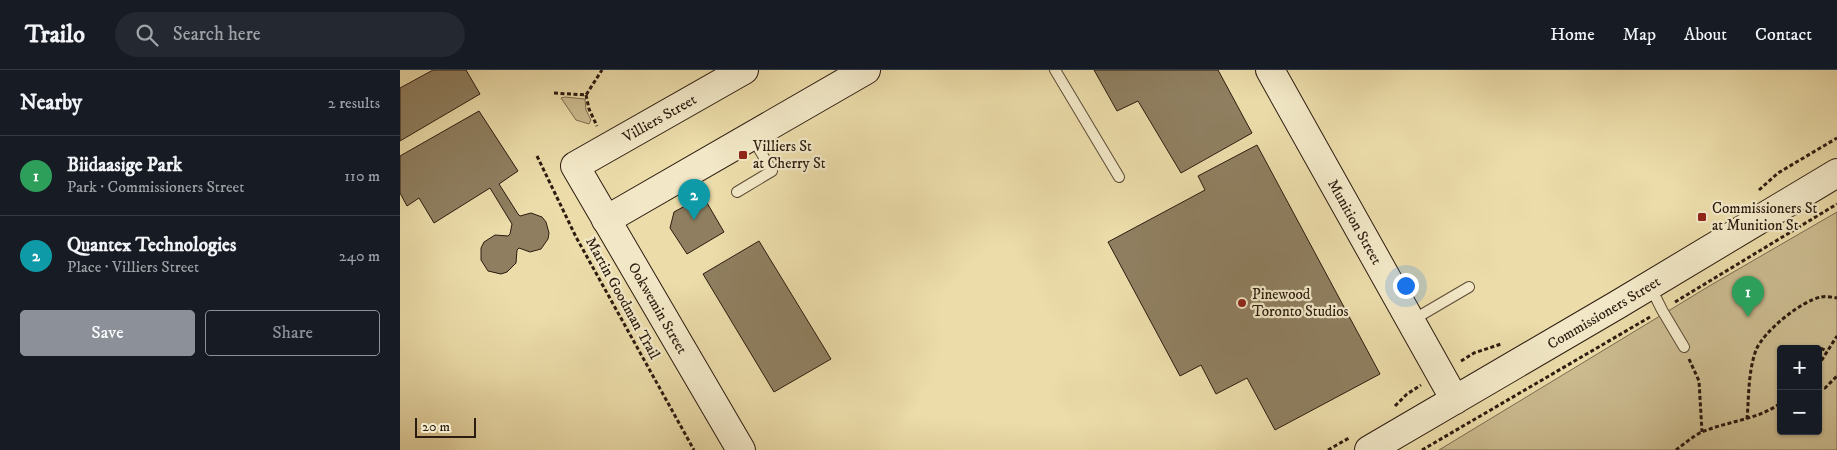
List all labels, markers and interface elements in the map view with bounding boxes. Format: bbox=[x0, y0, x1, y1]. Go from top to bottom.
search box bbox=[115, 12, 465, 57]
text: Trailo bbox=[25, 20, 85, 50]
icon: search bbox=[133, 21, 161, 49]
text: Search here bbox=[173, 23, 261, 46]
text: Home bbox=[1550, 24, 1595, 46]
text: Map bbox=[1623, 24, 1656, 46]
text: About bbox=[1684, 24, 1727, 46]
text: Contact bbox=[1755, 24, 1812, 46]
text: Nearby bbox=[20, 90, 82, 116]
street label: Villiers Street bbox=[619, 90, 700, 147]
text: 2 results bbox=[328, 93, 380, 113]
place label: Villiers St at Cherry St bbox=[752, 137, 826, 173]
marker: Villiers St at Cherry St bbox=[737, 149, 749, 161]
text: Biidaasige Park bbox=[67, 154, 182, 177]
text: 1 bbox=[33, 166, 39, 186]
text: 110 m bbox=[344, 166, 380, 186]
street label: Munition Street bbox=[1323, 176, 1386, 268]
text: Park · Commissioners Street bbox=[67, 177, 244, 197]
pin: 2 bbox=[678, 179, 710, 220]
place label: Commissioners St at Munition St bbox=[1712, 199, 1818, 235]
marker: Commissioners St at Munition St bbox=[1696, 211, 1708, 223]
text: Quantex Technologies bbox=[67, 234, 236, 257]
street label: Martin Goodman Trail bbox=[581, 234, 664, 363]
text: 2 bbox=[32, 246, 40, 266]
text: 240 m bbox=[339, 246, 380, 266]
text: Place · Villiers Street bbox=[67, 257, 199, 277]
street label: Ookwemin Street bbox=[624, 259, 692, 358]
street label: Commissioners Street bbox=[1544, 272, 1664, 354]
your location bbox=[1393, 273, 1419, 299]
pin: 1 bbox=[1732, 276, 1764, 317]
place label: Pinewood Toronto Studios bbox=[1252, 285, 1349, 321]
marker: Pinewood Toronto Studios bbox=[1236, 297, 1248, 309]
button: Save bbox=[20, 310, 195, 356]
button: Share bbox=[205, 310, 380, 356]
map controls bbox=[1777, 345, 1822, 435]
button: + bbox=[1777, 345, 1822, 390]
button: − bbox=[1777, 390, 1822, 435]
scale bar bbox=[415, 415, 476, 438]
text: 20 m bbox=[422, 418, 450, 436]

